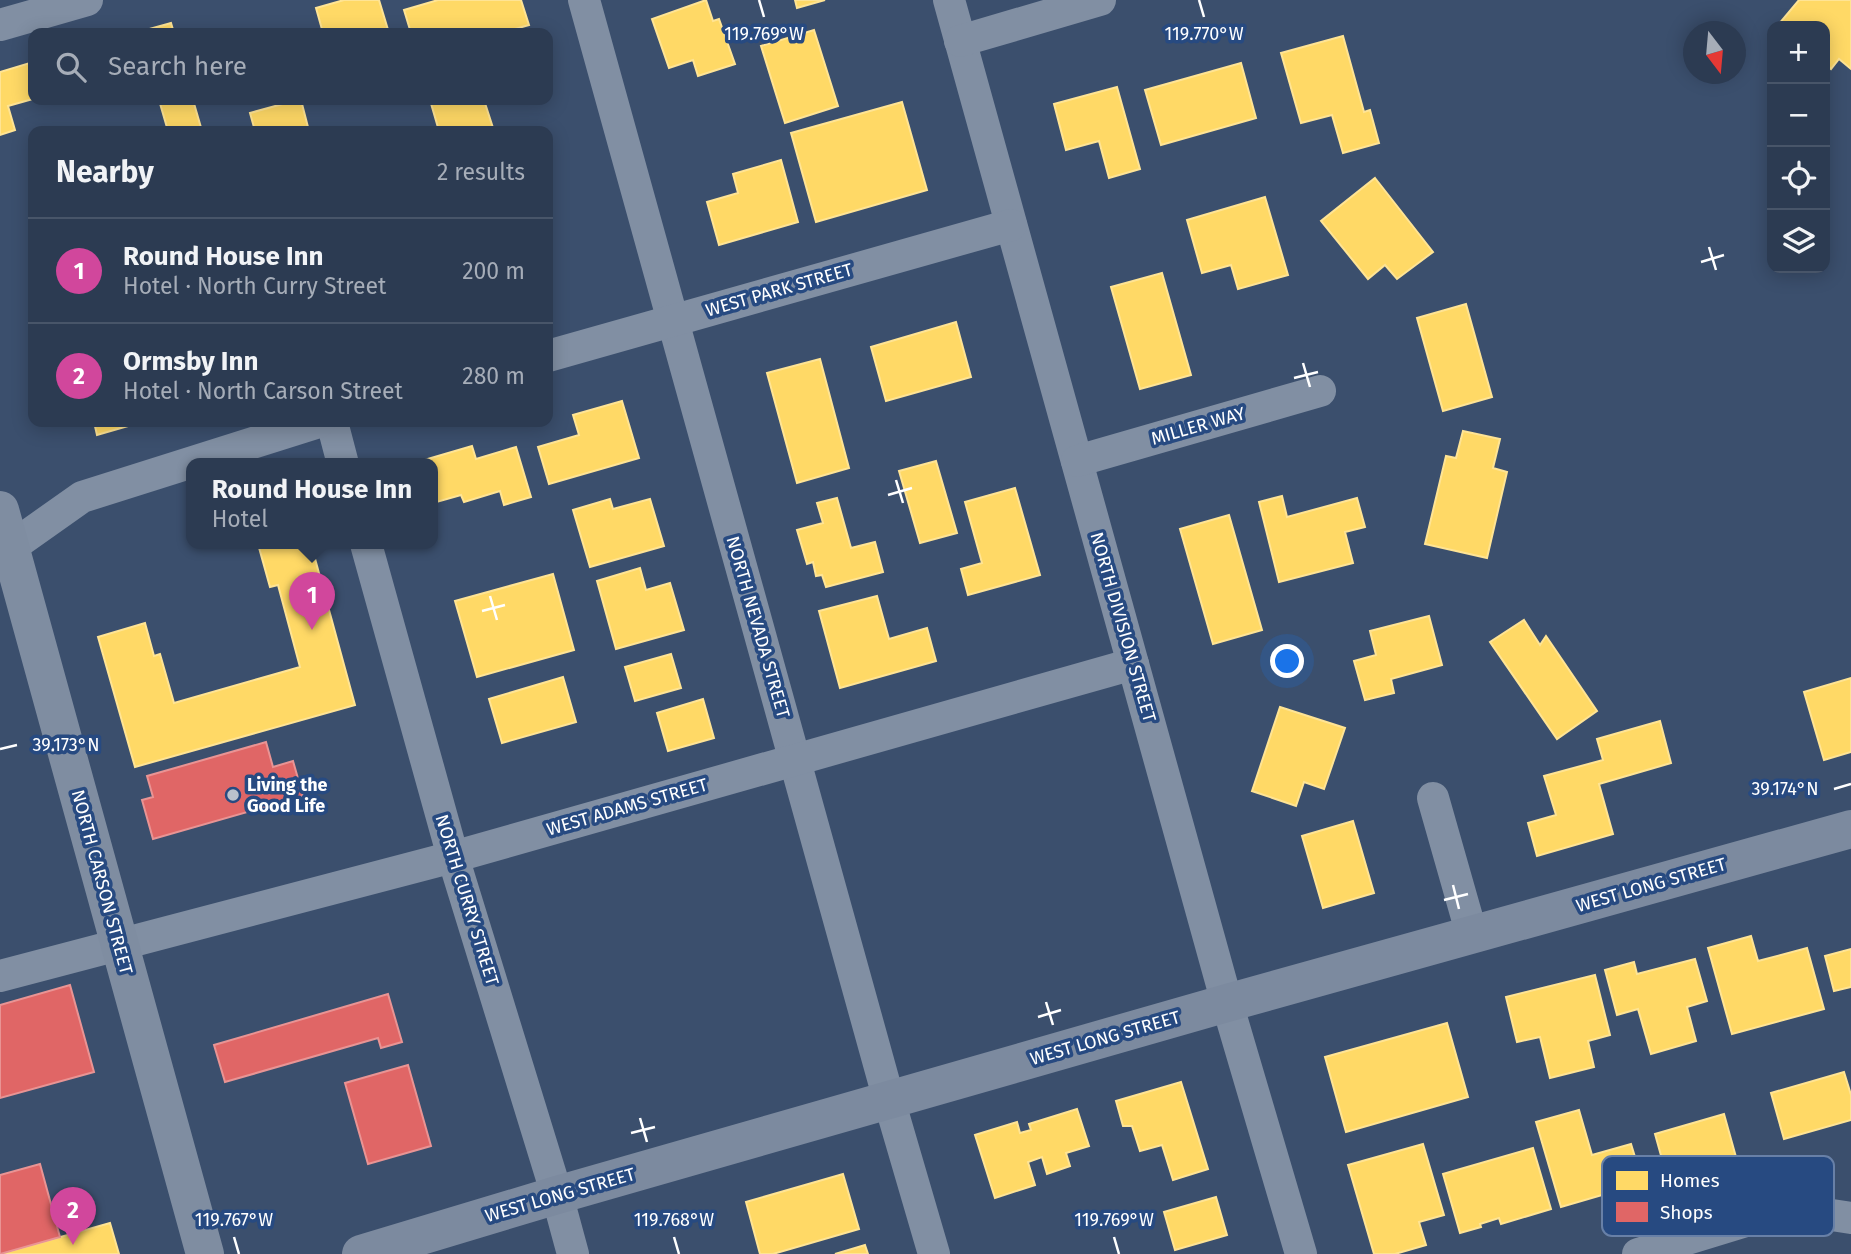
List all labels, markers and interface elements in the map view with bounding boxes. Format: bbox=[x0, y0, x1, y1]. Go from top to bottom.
north arrow bbox=[1683, 21, 1746, 84]
map controls bbox=[1767, 21, 1830, 273]
button: + bbox=[1767, 21, 1830, 84]
text: 119.769°W bbox=[724, 23, 804, 45]
text: 119.770°W bbox=[1164, 23, 1244, 45]
search box bbox=[28, 28, 553, 105]
icon: search bbox=[52, 48, 90, 86]
text: Search here bbox=[108, 51, 247, 82]
button: − bbox=[1767, 84, 1830, 147]
button: locate bbox=[1767, 147, 1830, 210]
text: Nearby bbox=[56, 154, 154, 190]
text: 2 results bbox=[437, 158, 525, 186]
button: layers bbox=[1767, 210, 1830, 273]
text: Round House Inn bbox=[123, 241, 324, 272]
text: 1 bbox=[74, 257, 84, 285]
text: 200 m bbox=[462, 257, 525, 285]
street label: WEST PARK STREET bbox=[703, 258, 856, 322]
text: Hotel · North Curry Street bbox=[123, 272, 386, 300]
text: Ormsby Inn bbox=[123, 346, 259, 377]
text: 2 bbox=[73, 362, 85, 390]
text: 280 m bbox=[462, 362, 525, 390]
text: Hotel · North Carson Street bbox=[123, 377, 403, 405]
street label: MILLER WAY bbox=[1148, 402, 1248, 450]
popup bbox=[186, 458, 438, 549]
text: Round House Inn bbox=[212, 474, 412, 505]
text: Hotel bbox=[212, 505, 268, 533]
street label: NORTH DIVISION STREET bbox=[1085, 529, 1161, 725]
street label: NORTH NEVADA STREET bbox=[721, 533, 795, 721]
pin: 1 bbox=[289, 572, 335, 630]
your location bbox=[1270, 644, 1304, 678]
text: 39.173°N bbox=[32, 734, 100, 756]
street label: WEST ADAMS STREET bbox=[544, 773, 711, 840]
place label: Living the Good Life bbox=[247, 774, 328, 817]
text: 39.174°N bbox=[1751, 778, 1819, 800]
street label: NORTH CARSON STREET bbox=[67, 787, 137, 977]
marker: Living the Good Life bbox=[225, 787, 241, 803]
street label: NORTH CURRY STREET bbox=[431, 812, 504, 989]
street label: WEST LONG STREET bbox=[1573, 853, 1729, 917]
street label: WEST LONG STREET bbox=[1027, 1006, 1183, 1070]
legend bbox=[1602, 1156, 1834, 1236]
street label: WEST LONG STREET bbox=[482, 1163, 638, 1227]
text: Homes bbox=[1660, 1169, 1720, 1192]
pin: 2 bbox=[50, 1187, 96, 1245]
text: Shops bbox=[1660, 1201, 1713, 1224]
text: 119.767°W bbox=[195, 1209, 273, 1231]
text: 119.768°W bbox=[634, 1209, 714, 1231]
text: 119.769°W bbox=[1074, 1209, 1154, 1231]

